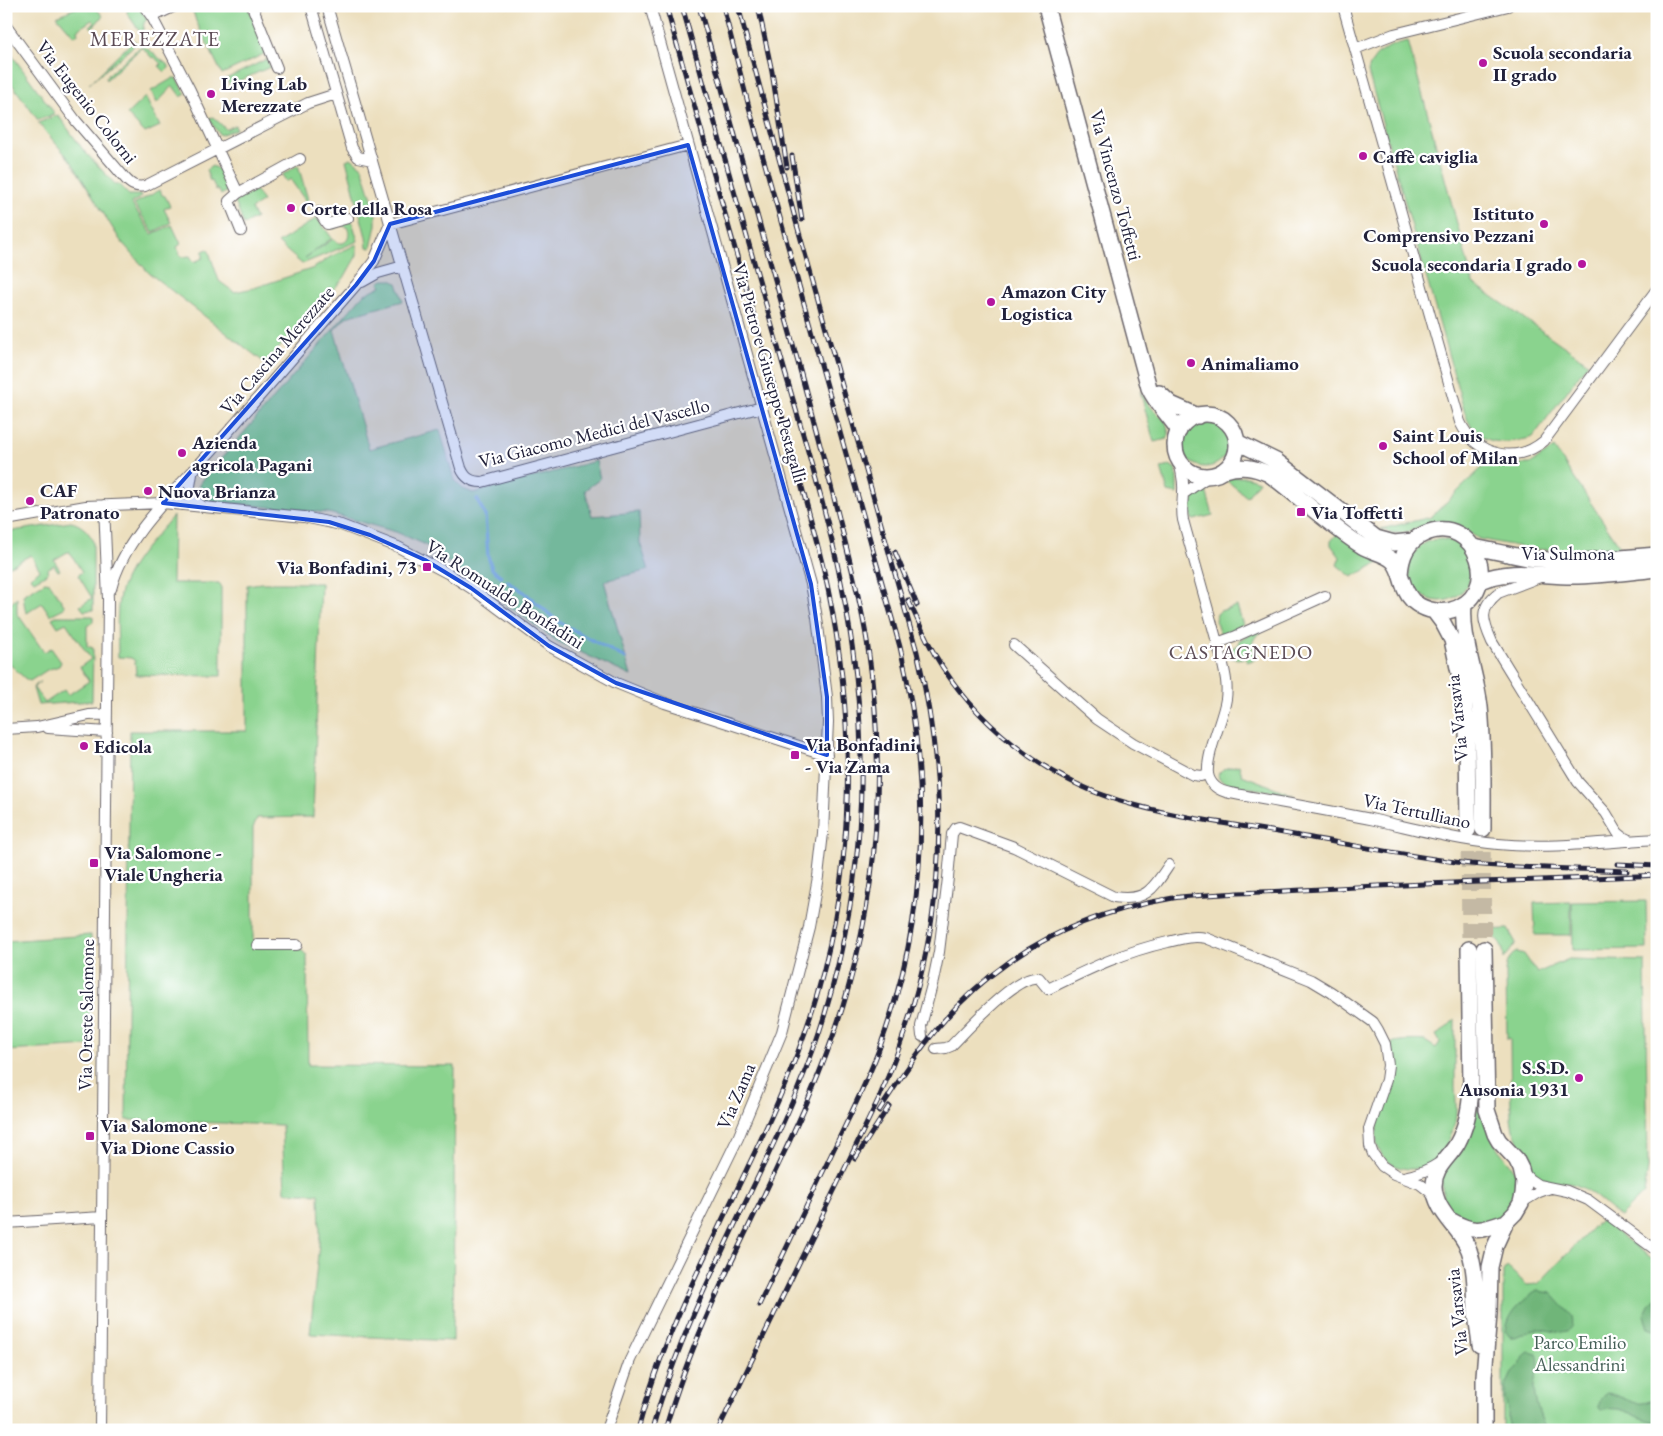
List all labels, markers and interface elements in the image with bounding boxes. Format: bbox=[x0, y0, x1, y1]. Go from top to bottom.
district label: MEREZZATE bbox=[90, 25, 220, 52]
street label: Via Eugenio Colorni bbox=[31, 35, 143, 169]
place label: Scuola secondaria II grado bbox=[1493, 40, 1632, 87]
marker: Scuola secondaria II grado bbox=[1477, 57, 1489, 69]
place label: Living Lab Merezzate bbox=[221, 71, 307, 118]
marker: Living Lab Merezzate bbox=[205, 88, 217, 100]
street label: Via Vincenzo Toffetti bbox=[1084, 107, 1148, 264]
place label: Caffè caviglia bbox=[1373, 144, 1479, 169]
marker: Caffè caviglia bbox=[1357, 150, 1369, 162]
place label: Corte della Rosa bbox=[301, 196, 433, 221]
place label: Istituto Comprensivo Pezzani bbox=[1363, 201, 1534, 248]
marker: Corte della Rosa bbox=[285, 202, 297, 214]
marker: Istituto Comprensivo Pezzani bbox=[1538, 218, 1550, 230]
place label: Scuola secondaria I grado bbox=[1372, 252, 1572, 277]
marker: Scuola secondaria I grado bbox=[1576, 258, 1588, 270]
street label: Via Pietro e Giuseppe Pestagalli bbox=[727, 260, 813, 486]
place label: Amazon City Logistica bbox=[1000, 279, 1107, 326]
street label: Via Cascina Merezzate bbox=[214, 280, 340, 420]
marker: Amazon City Logistica bbox=[985, 296, 997, 308]
place label: Animaliamo bbox=[1200, 351, 1299, 376]
marker: Animaliamo bbox=[1185, 357, 1197, 369]
street label: Via Giacomo Medici del Vascello bbox=[476, 392, 712, 474]
place label: Saint Louis School of Milan bbox=[1393, 423, 1518, 470]
place label: Azienda agricola Pagani bbox=[191, 430, 312, 477]
marker: Saint Louis School of Milan bbox=[1377, 440, 1389, 452]
marker: Azienda agricola Pagani bbox=[176, 447, 188, 459]
place label: CAF Patronato bbox=[40, 478, 120, 525]
place label: Nuova Brianza bbox=[158, 479, 276, 504]
marker: Nuova Brianza bbox=[142, 485, 154, 497]
marker: CAF Patronato bbox=[24, 495, 36, 507]
place label: Via Toffetti bbox=[1311, 500, 1404, 525]
marker: Via Toffetti bbox=[1295, 506, 1307, 518]
street label: Via Romualdo Bonfadini bbox=[421, 533, 589, 655]
street label: Via Sulmona bbox=[1521, 541, 1615, 566]
place label: Via Bonfadini, 73 bbox=[277, 555, 417, 580]
marker: Via Bonfadini, 73 bbox=[421, 561, 433, 573]
district label: CASTAGNEDO bbox=[1169, 639, 1313, 665]
street label: Via Varsavia bbox=[1440, 673, 1474, 763]
place label: Via Bonfadini - Via Zama bbox=[805, 732, 916, 779]
place label: Edicola bbox=[94, 734, 152, 759]
marker: Edicola bbox=[78, 740, 90, 752]
marker: Via Bonfadini - Via Zama bbox=[789, 749, 801, 761]
street label: Via Tertulliano bbox=[1361, 787, 1473, 835]
place label: Via Salomone - Viale Ungheria bbox=[104, 840, 224, 887]
marker: Via Salomone - Viale Ungheria bbox=[88, 857, 100, 869]
street label: Via Oreste Salomone bbox=[72, 939, 100, 1091]
place label: S.S.D. Ausonia 1931 bbox=[1458, 1055, 1569, 1102]
street label: Via Zama bbox=[711, 1059, 761, 1133]
marker: S.S.D. Ausonia 1931 bbox=[1573, 1072, 1585, 1084]
place label: Via Salomone - Via Dione Cassio bbox=[100, 1113, 235, 1160]
marker: Via Salomone - Via Dione Cassio bbox=[84, 1130, 96, 1142]
street label: Via Varsavia bbox=[1440, 1267, 1474, 1357]
park label: Parco Emilio Alessandrini bbox=[1534, 1330, 1626, 1377]

